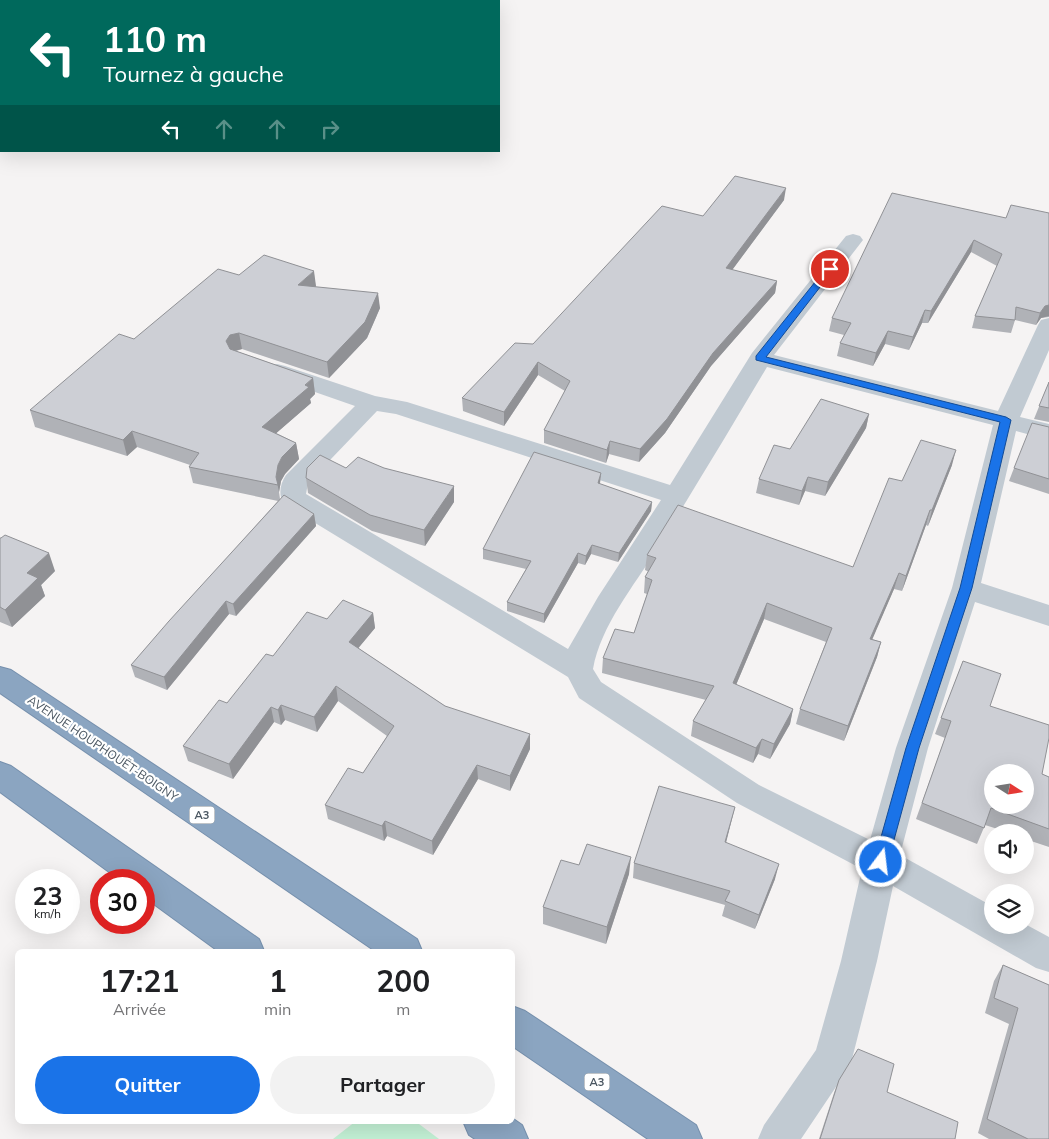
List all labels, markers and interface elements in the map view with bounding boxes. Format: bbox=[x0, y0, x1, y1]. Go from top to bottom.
text: 110 m bbox=[103, 17, 207, 61]
icon: left bbox=[20, 20, 85, 85]
text: Tournez à gauche bbox=[103, 60, 284, 88]
icon: left bbox=[157, 115, 185, 143]
icon: ahead bbox=[210, 115, 238, 143]
icon: ahead bbox=[263, 115, 291, 143]
icon: right bbox=[316, 115, 344, 143]
pin bbox=[809, 248, 851, 290]
icon: arrive bbox=[816, 255, 844, 283]
street label: AVENUE HOUPHOUËT-BOIGNY bbox=[25, 692, 182, 804]
north arrow bbox=[984, 764, 1034, 814]
map controls bbox=[984, 764, 1034, 934]
road number: A3 bbox=[190, 806, 214, 824]
button: sound bbox=[984, 824, 1034, 874]
position arrow bbox=[854, 835, 906, 887]
speed limit sign: 30 bbox=[90, 869, 155, 934]
text: 23 bbox=[32, 880, 63, 911]
button: layers bbox=[984, 884, 1034, 934]
text: km/h bbox=[34, 906, 61, 921]
text: 17:21 bbox=[100, 962, 179, 1000]
text: 1 bbox=[269, 962, 287, 1000]
text: 200 bbox=[376, 962, 430, 1000]
text: Arrivée bbox=[113, 999, 166, 1019]
text: min bbox=[264, 999, 291, 1019]
text: m bbox=[396, 999, 410, 1019]
button: Quitter bbox=[35, 1056, 260, 1114]
button: Partager bbox=[270, 1056, 495, 1114]
road number: A3 bbox=[584, 1074, 610, 1090]

